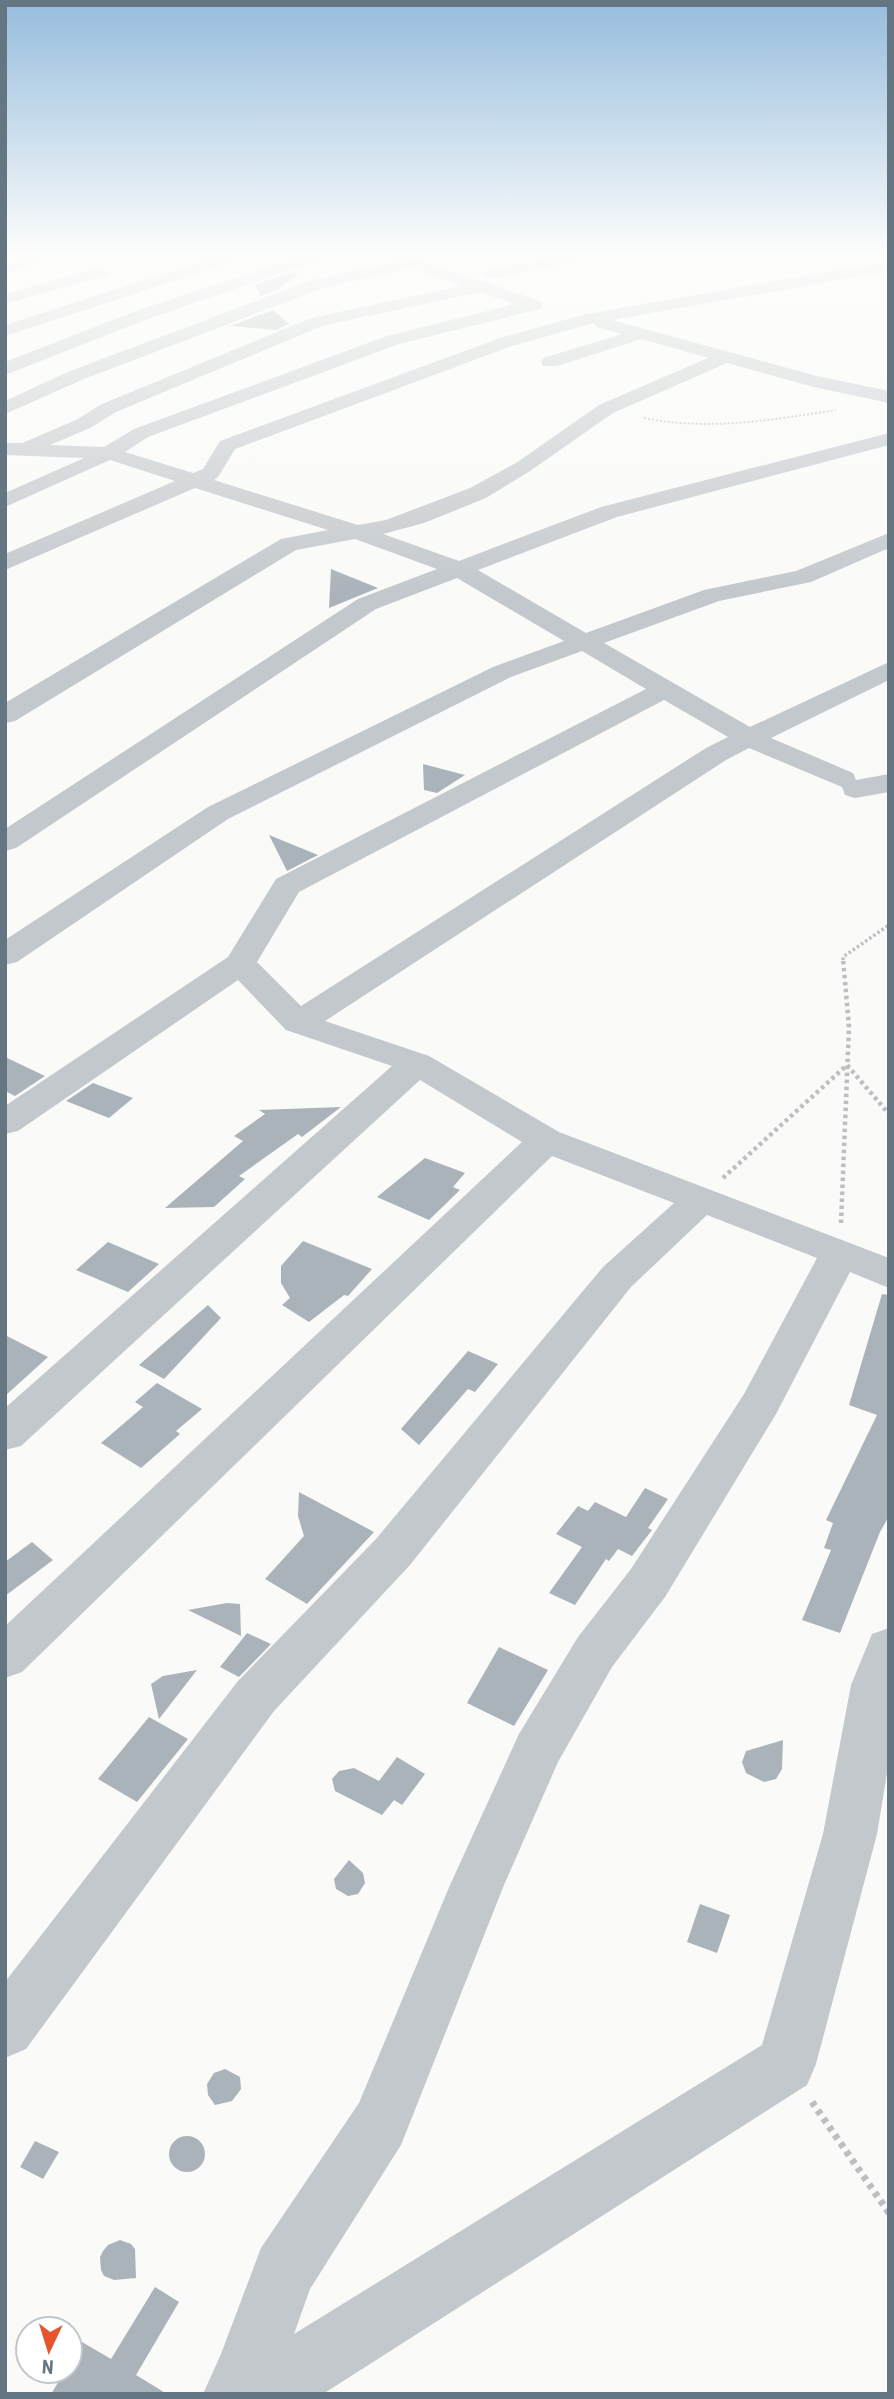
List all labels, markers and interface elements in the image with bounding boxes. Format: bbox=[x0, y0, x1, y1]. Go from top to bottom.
north arrow bbox=[14, 2315, 84, 2385]
text: N bbox=[41, 2355, 54, 2378]

